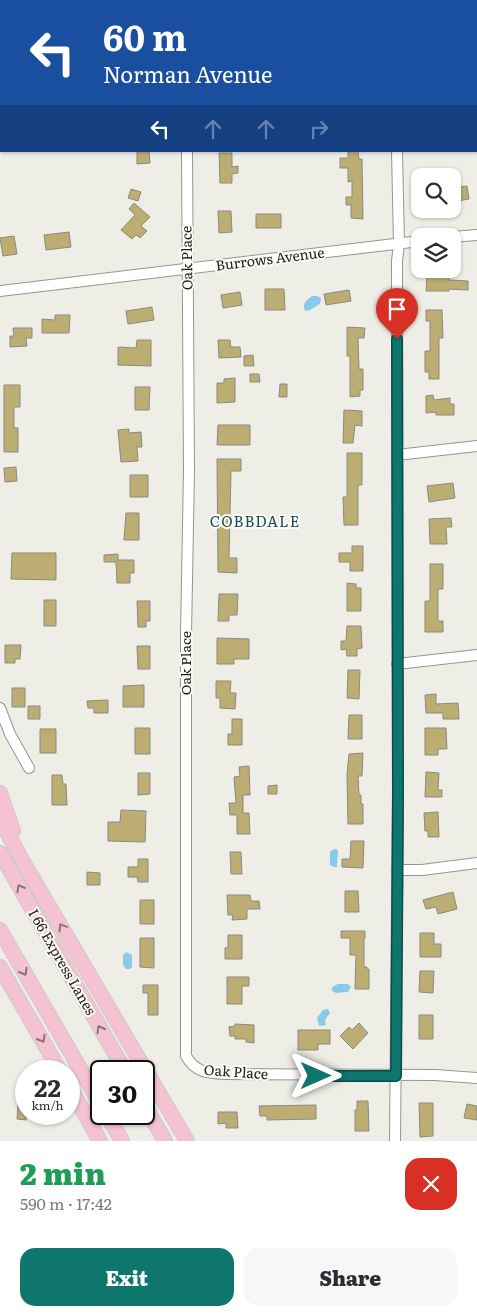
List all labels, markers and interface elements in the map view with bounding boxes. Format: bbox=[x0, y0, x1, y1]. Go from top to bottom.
text: 60 m bbox=[103, 10, 187, 62]
icon: left bbox=[20, 20, 85, 85]
text: Norman Avenue bbox=[103, 57, 273, 90]
icon: left bbox=[146, 115, 174, 143]
icon: ahead bbox=[199, 115, 227, 143]
icon: ahead bbox=[252, 115, 280, 143]
icon: right bbox=[305, 115, 333, 143]
map controls bbox=[411, 168, 461, 278]
button: search bbox=[411, 168, 461, 218]
street label: Oak Place bbox=[175, 226, 197, 290]
button: layers bbox=[411, 228, 461, 278]
street label: Burrows Avenue bbox=[214, 241, 325, 275]
pin bbox=[376, 288, 418, 339]
icon: arrive bbox=[383, 295, 411, 323]
district label: COBBDALE bbox=[210, 509, 300, 532]
street label: Oak Place bbox=[175, 631, 195, 695]
one-way arrow bbox=[16, 884, 26, 893]
street label: I 66 Express Lanes bbox=[24, 905, 101, 1018]
one-way arrow bbox=[58, 923, 68, 932]
one-way arrow bbox=[18, 967, 28, 976]
one-way arrow bbox=[97, 1025, 107, 1034]
one-way arrow bbox=[36, 1034, 46, 1043]
position arrow bbox=[289, 1049, 341, 1101]
street label: Oak Place bbox=[203, 1059, 269, 1083]
speed limit sign: 30 bbox=[90, 1060, 155, 1125]
text: 22 bbox=[34, 1068, 61, 1105]
text: km/h bbox=[32, 1096, 63, 1114]
text: 2 min bbox=[20, 1150, 106, 1194]
button: close bbox=[405, 1158, 457, 1210]
text: 590 m · 17:42 bbox=[20, 1191, 112, 1215]
button: Exit bbox=[20, 1248, 234, 1306]
button: Share bbox=[244, 1248, 457, 1306]

